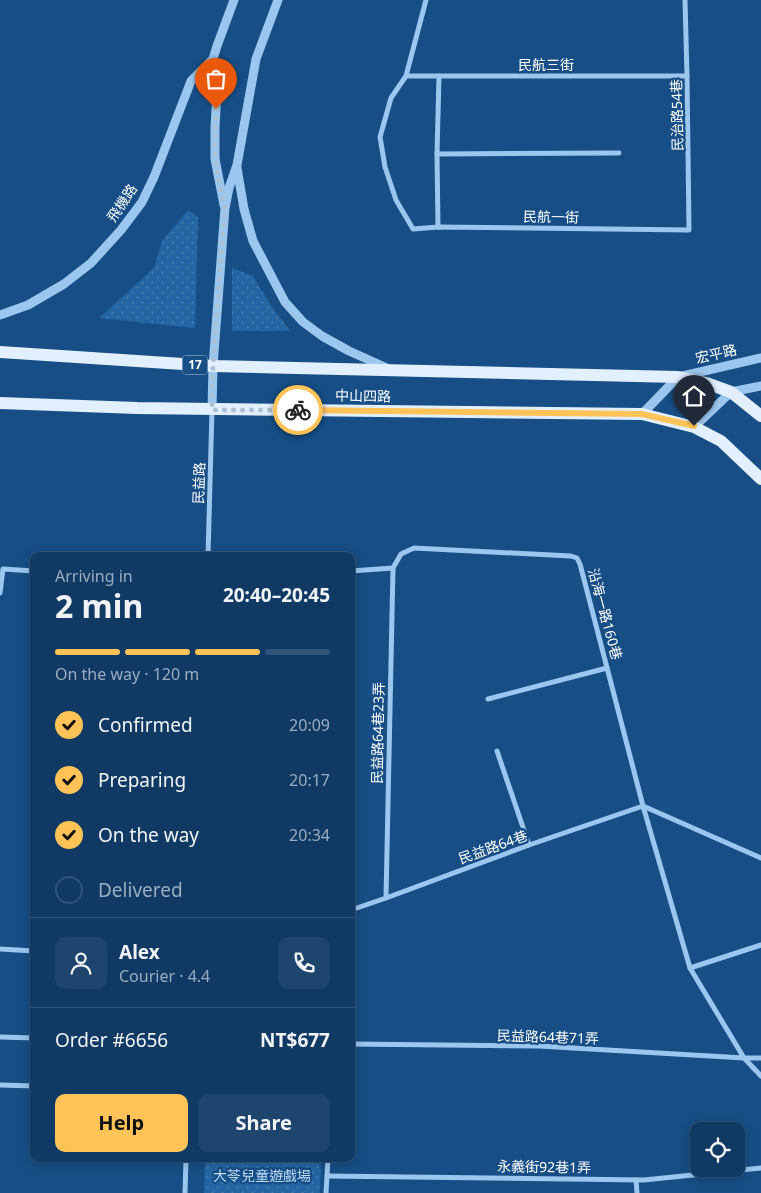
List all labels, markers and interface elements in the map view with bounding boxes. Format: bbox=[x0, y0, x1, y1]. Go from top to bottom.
street label: 民航三街 bbox=[518, 55, 574, 74]
pin bbox=[195, 58, 237, 109]
icon: bag bbox=[202, 65, 230, 93]
street label: 民治路54巷 bbox=[666, 79, 687, 151]
street label: 飛機路 bbox=[102, 180, 141, 225]
street label: 民航一街 bbox=[523, 207, 579, 226]
street label: 宏平路 bbox=[693, 340, 738, 367]
road number: 17 bbox=[182, 356, 208, 374]
pin bbox=[673, 375, 715, 426]
icon: home bbox=[680, 382, 708, 410]
courier bbox=[273, 385, 323, 435]
street label: 中山四路 bbox=[335, 386, 391, 405]
icon: bike bbox=[284, 396, 312, 424]
street label: 民益路 bbox=[188, 462, 209, 504]
text: Arriving in bbox=[55, 565, 133, 587]
street label: 沿海一路160巷 bbox=[584, 566, 627, 662]
text: 20:40–20:45 bbox=[223, 582, 330, 608]
text: 2 min bbox=[55, 584, 143, 627]
text: On the way · 120 m bbox=[55, 663, 199, 685]
street label: 民益路64巷23弄 bbox=[367, 682, 388, 784]
icon: check bbox=[55, 711, 83, 739]
text: Confirmed bbox=[98, 712, 193, 738]
text: 20:09 bbox=[289, 714, 330, 736]
icon: check bbox=[55, 766, 83, 794]
text: Preparing bbox=[98, 767, 186, 793]
text: 20:17 bbox=[289, 769, 330, 791]
icon: check bbox=[55, 821, 83, 849]
text: On the way bbox=[98, 822, 199, 848]
text: 20:34 bbox=[289, 824, 330, 846]
street label: 民益路64巷 bbox=[456, 825, 530, 868]
text: Delivered bbox=[98, 877, 183, 903]
button: person bbox=[55, 937, 107, 989]
button: phone bbox=[278, 937, 330, 989]
text: Alex bbox=[119, 939, 160, 965]
text: Courier · 4.4 bbox=[119, 965, 210, 987]
street label: 民益路64巷71弄 bbox=[497, 1025, 599, 1048]
text: Order #6656 bbox=[55, 1027, 168, 1053]
text: NT$677 bbox=[260, 1027, 330, 1053]
button: Help bbox=[55, 1094, 188, 1152]
button: Share bbox=[198, 1094, 330, 1152]
map controls bbox=[690, 1122, 745, 1177]
button: locate bbox=[690, 1122, 745, 1177]
street label: 永義街92巷1弄 bbox=[497, 1156, 591, 1177]
park label: 大苓兒童遊戲場 bbox=[213, 1166, 311, 1185]

